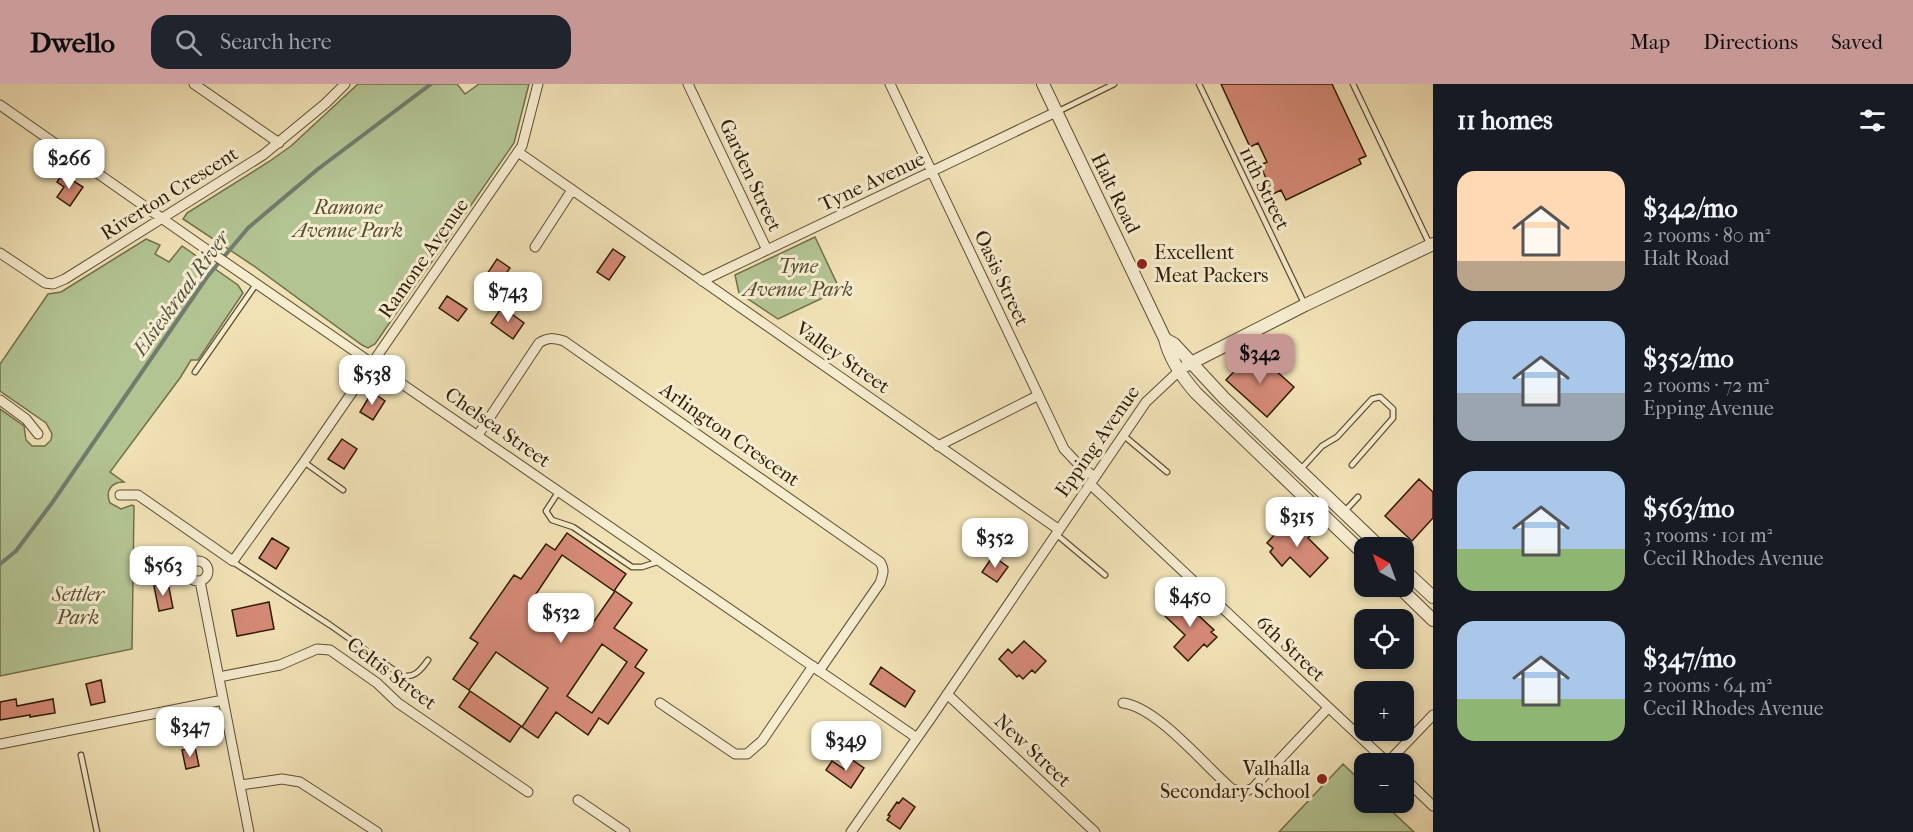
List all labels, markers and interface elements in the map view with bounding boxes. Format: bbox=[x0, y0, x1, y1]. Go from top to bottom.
search box bbox=[151, 15, 571, 69]
text: Dwello bbox=[30, 26, 115, 59]
icon: search bbox=[172, 26, 205, 59]
text: Search here bbox=[220, 29, 332, 55]
text: Map bbox=[1630, 30, 1670, 54]
text: Directions bbox=[1703, 30, 1798, 54]
text: Saved bbox=[1831, 30, 1883, 54]
icon: filters bbox=[1856, 104, 1889, 137]
text: 11 homes bbox=[1457, 105, 1553, 136]
street label: Garden Street bbox=[715, 115, 787, 235]
pin: $266 bbox=[33, 139, 105, 190]
street label: Riverton Crescent bbox=[96, 142, 242, 245]
street label: 11th Street bbox=[1235, 143, 1295, 234]
text: $266 bbox=[48, 147, 90, 170]
street label: Tyne Avenue bbox=[816, 147, 929, 216]
street label: Halt Road bbox=[1086, 149, 1145, 238]
text: $342/mo bbox=[1643, 193, 1738, 224]
street label: Ramone Avenue bbox=[374, 194, 473, 323]
icon: home bbox=[1505, 195, 1577, 267]
park label: Ramone Avenue Park bbox=[290, 196, 403, 242]
text: 2 rooms · 80 m² bbox=[1643, 224, 1770, 247]
water label: Elsieskraal River bbox=[126, 225, 235, 362]
street label: Oasis Street bbox=[969, 227, 1034, 330]
place label: Excellent Meat Packers bbox=[1154, 241, 1268, 287]
text: Halt Road bbox=[1643, 247, 1729, 270]
park label: Tyne Avenue Park bbox=[740, 255, 853, 301]
marker: Excellent Meat Packers bbox=[1135, 257, 1149, 271]
pin: $743 bbox=[472, 272, 544, 323]
text: $743 bbox=[488, 280, 528, 303]
street label: Valley Street bbox=[791, 316, 894, 398]
pin: $342 bbox=[1224, 334, 1296, 385]
text: $342 bbox=[1239, 342, 1281, 365]
text: $352/mo bbox=[1643, 343, 1734, 374]
icon: home bbox=[1505, 345, 1577, 417]
pin: $538 bbox=[336, 355, 408, 406]
text: $538 bbox=[353, 363, 391, 386]
text: 2 rooms · 72 m² bbox=[1643, 374, 1769, 397]
street label: Arlington Crescent bbox=[655, 377, 804, 491]
street label: Epping Avenue bbox=[1050, 381, 1144, 501]
street label: Chelsea Street bbox=[441, 383, 555, 472]
text: Epping Avenue bbox=[1643, 397, 1774, 420]
text: $563/mo bbox=[1643, 493, 1734, 524]
icon: home bbox=[1505, 495, 1577, 567]
pin: $315 bbox=[1261, 497, 1333, 548]
text: $315 bbox=[1280, 505, 1314, 528]
pin: $352 bbox=[959, 518, 1031, 569]
text: 3 rooms · 101 m² bbox=[1643, 524, 1772, 547]
text: $352 bbox=[976, 526, 1014, 549]
north arrow bbox=[1354, 537, 1414, 597]
map controls bbox=[1354, 537, 1414, 813]
pin: $563 bbox=[127, 546, 199, 597]
text: Cecil Rhodes Avenue bbox=[1643, 547, 1824, 570]
text: $563 bbox=[144, 554, 182, 577]
pin: $450 bbox=[1154, 577, 1226, 628]
park label: Settler Park bbox=[51, 583, 106, 629]
text: $450 bbox=[1169, 585, 1211, 608]
pin: $532 bbox=[525, 593, 597, 644]
text: $532 bbox=[542, 601, 580, 624]
button: locate bbox=[1354, 609, 1414, 669]
street label: 6th Street bbox=[1251, 611, 1330, 686]
street label: Celtis Street bbox=[342, 632, 441, 715]
text: $347/mo bbox=[1643, 643, 1736, 674]
icon: home bbox=[1505, 645, 1577, 717]
text: 2 rooms · 64 m² bbox=[1643, 674, 1772, 697]
button: + bbox=[1354, 681, 1414, 741]
text: Cecil Rhodes Avenue bbox=[1643, 697, 1824, 720]
pin: $347 bbox=[154, 707, 226, 758]
street label: New Street bbox=[990, 709, 1076, 792]
text: $347 bbox=[170, 715, 210, 738]
pin: $349 bbox=[810, 721, 882, 772]
text: $349 bbox=[825, 729, 867, 752]
button: − bbox=[1354, 753, 1414, 813]
place label: Valhalla Secondary School bbox=[1160, 757, 1311, 803]
marker: Valhalla Secondary School bbox=[1315, 772, 1329, 786]

